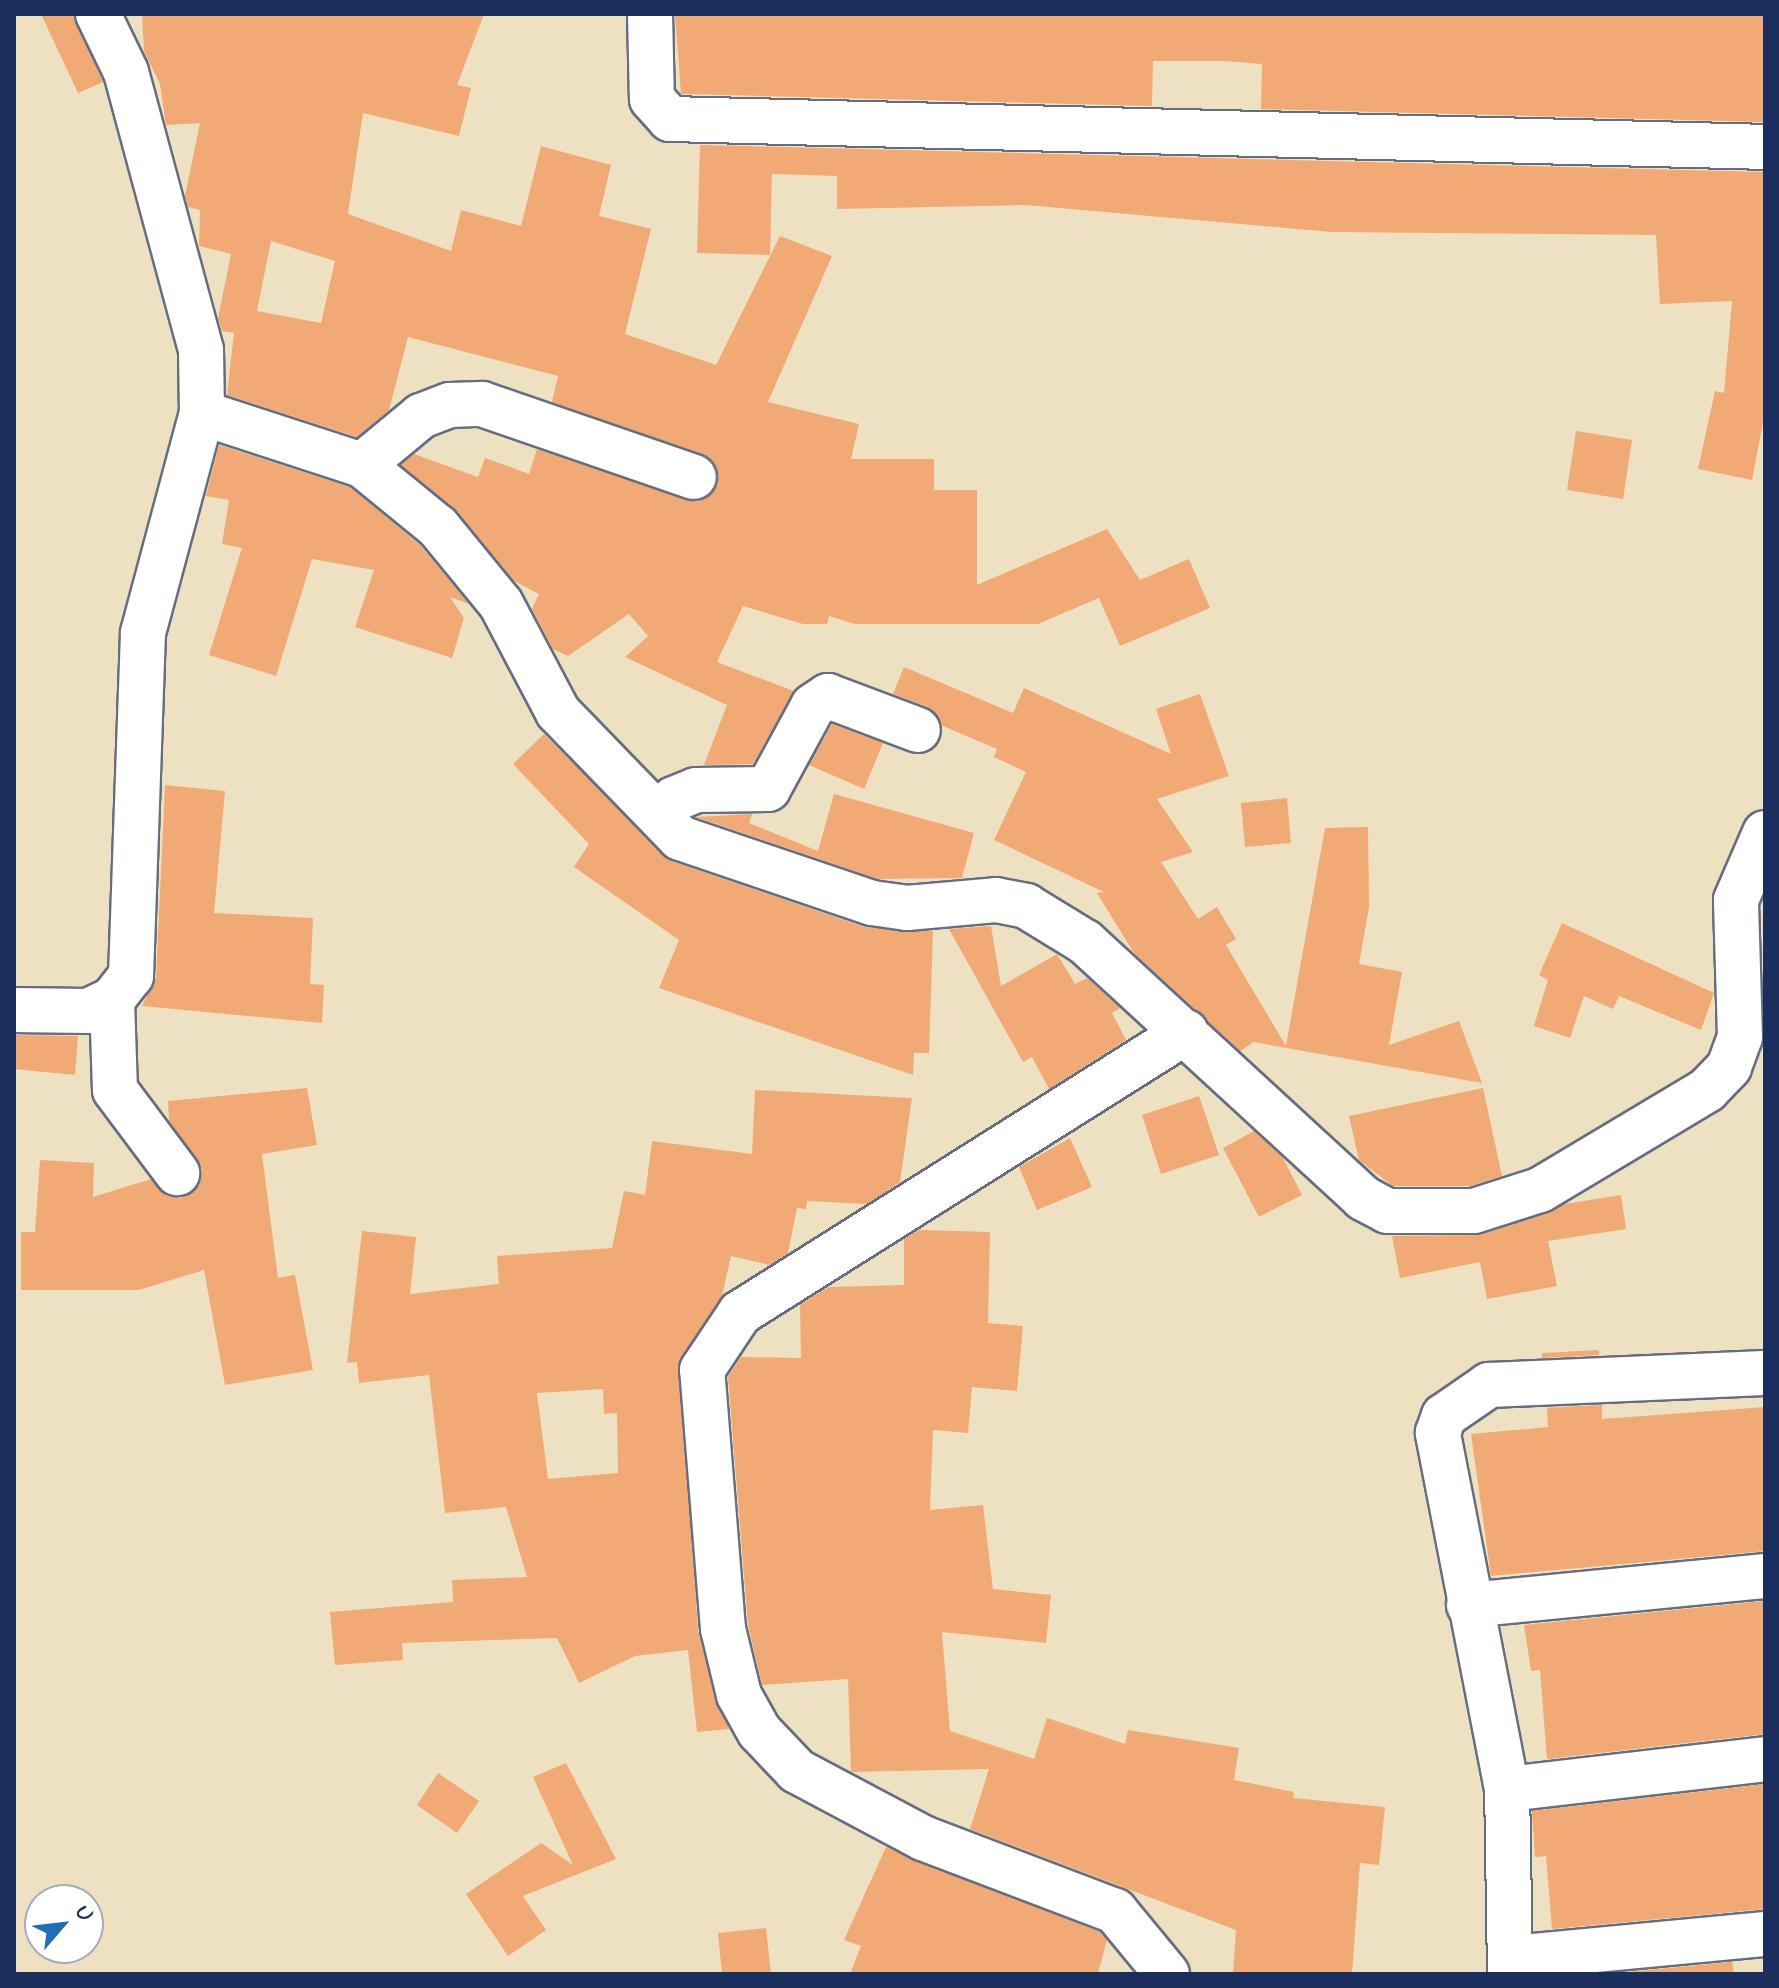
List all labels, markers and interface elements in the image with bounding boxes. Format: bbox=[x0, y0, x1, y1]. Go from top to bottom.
north arrow bbox=[24, 1884, 104, 1964]
text: U bbox=[68, 1901, 99, 1927]

